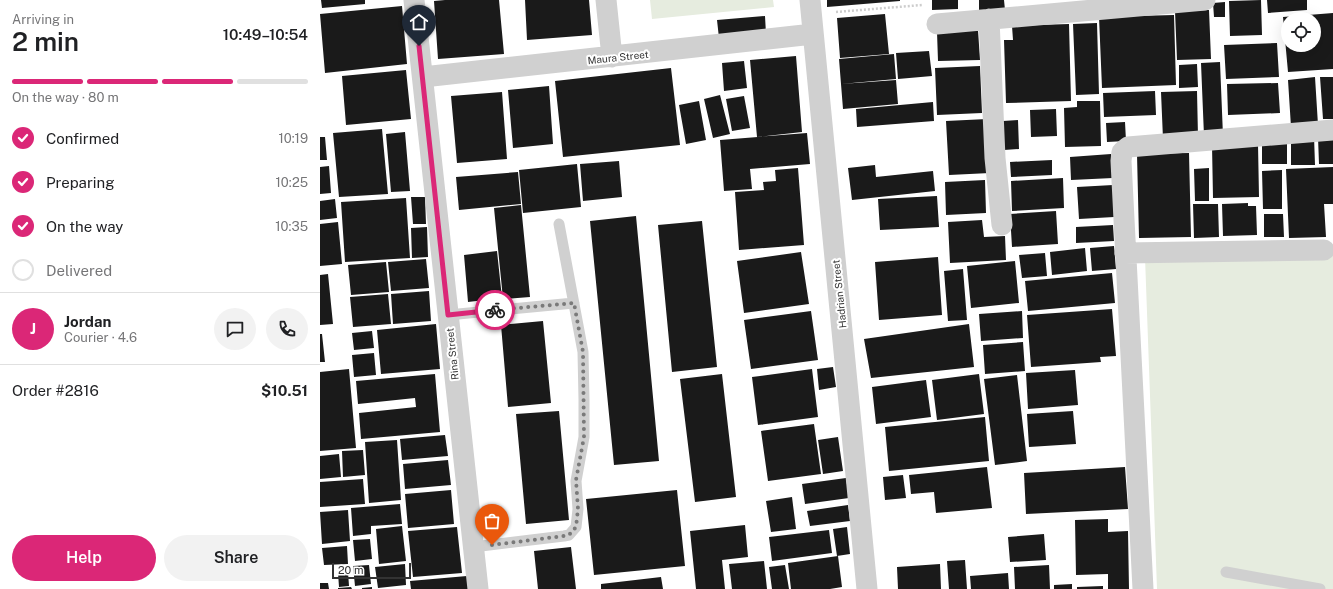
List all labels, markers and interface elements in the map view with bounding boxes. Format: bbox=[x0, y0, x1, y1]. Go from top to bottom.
pin bbox=[402, 5, 436, 46]
icon: home bbox=[408, 11, 430, 33]
text: Arriving in bbox=[12, 12, 74, 27]
map controls bbox=[1281, 12, 1321, 52]
button: locate bbox=[1281, 12, 1321, 52]
text: 2 min bbox=[12, 26, 79, 57]
text: 10:49–10:54 bbox=[223, 26, 308, 43]
street label: Maura Street bbox=[587, 48, 649, 66]
text: On the way · 80 m bbox=[12, 90, 119, 105]
icon: check bbox=[12, 127, 34, 149]
text: Confirmed bbox=[46, 130, 119, 147]
text: 10:19 bbox=[278, 131, 308, 146]
icon: check bbox=[12, 171, 34, 193]
text: Preparing bbox=[46, 174, 115, 191]
text: 10:25 bbox=[275, 175, 308, 190]
icon: check bbox=[12, 215, 34, 237]
text: On the way bbox=[46, 218, 123, 235]
text: 10:35 bbox=[275, 219, 308, 234]
street label: Hadrian Street bbox=[829, 259, 849, 329]
text: Delivered bbox=[46, 262, 112, 279]
courier bbox=[475, 290, 515, 330]
icon: bike bbox=[484, 299, 506, 321]
button: chat bbox=[214, 308, 256, 350]
button: phone bbox=[266, 308, 308, 350]
text: Jordan bbox=[64, 313, 111, 330]
text: J bbox=[30, 320, 36, 337]
street label: Rina Street bbox=[443, 327, 461, 381]
text: Courier · 4.6 bbox=[64, 330, 137, 345]
text: Order #2816 bbox=[12, 382, 99, 399]
text: $10.51 bbox=[261, 382, 308, 399]
pin bbox=[475, 504, 509, 545]
icon: bag bbox=[481, 510, 503, 532]
button: Help bbox=[12, 535, 156, 581]
button: Share bbox=[164, 535, 308, 581]
scale bar bbox=[332, 561, 411, 580]
text: 20 m bbox=[338, 564, 363, 576]

